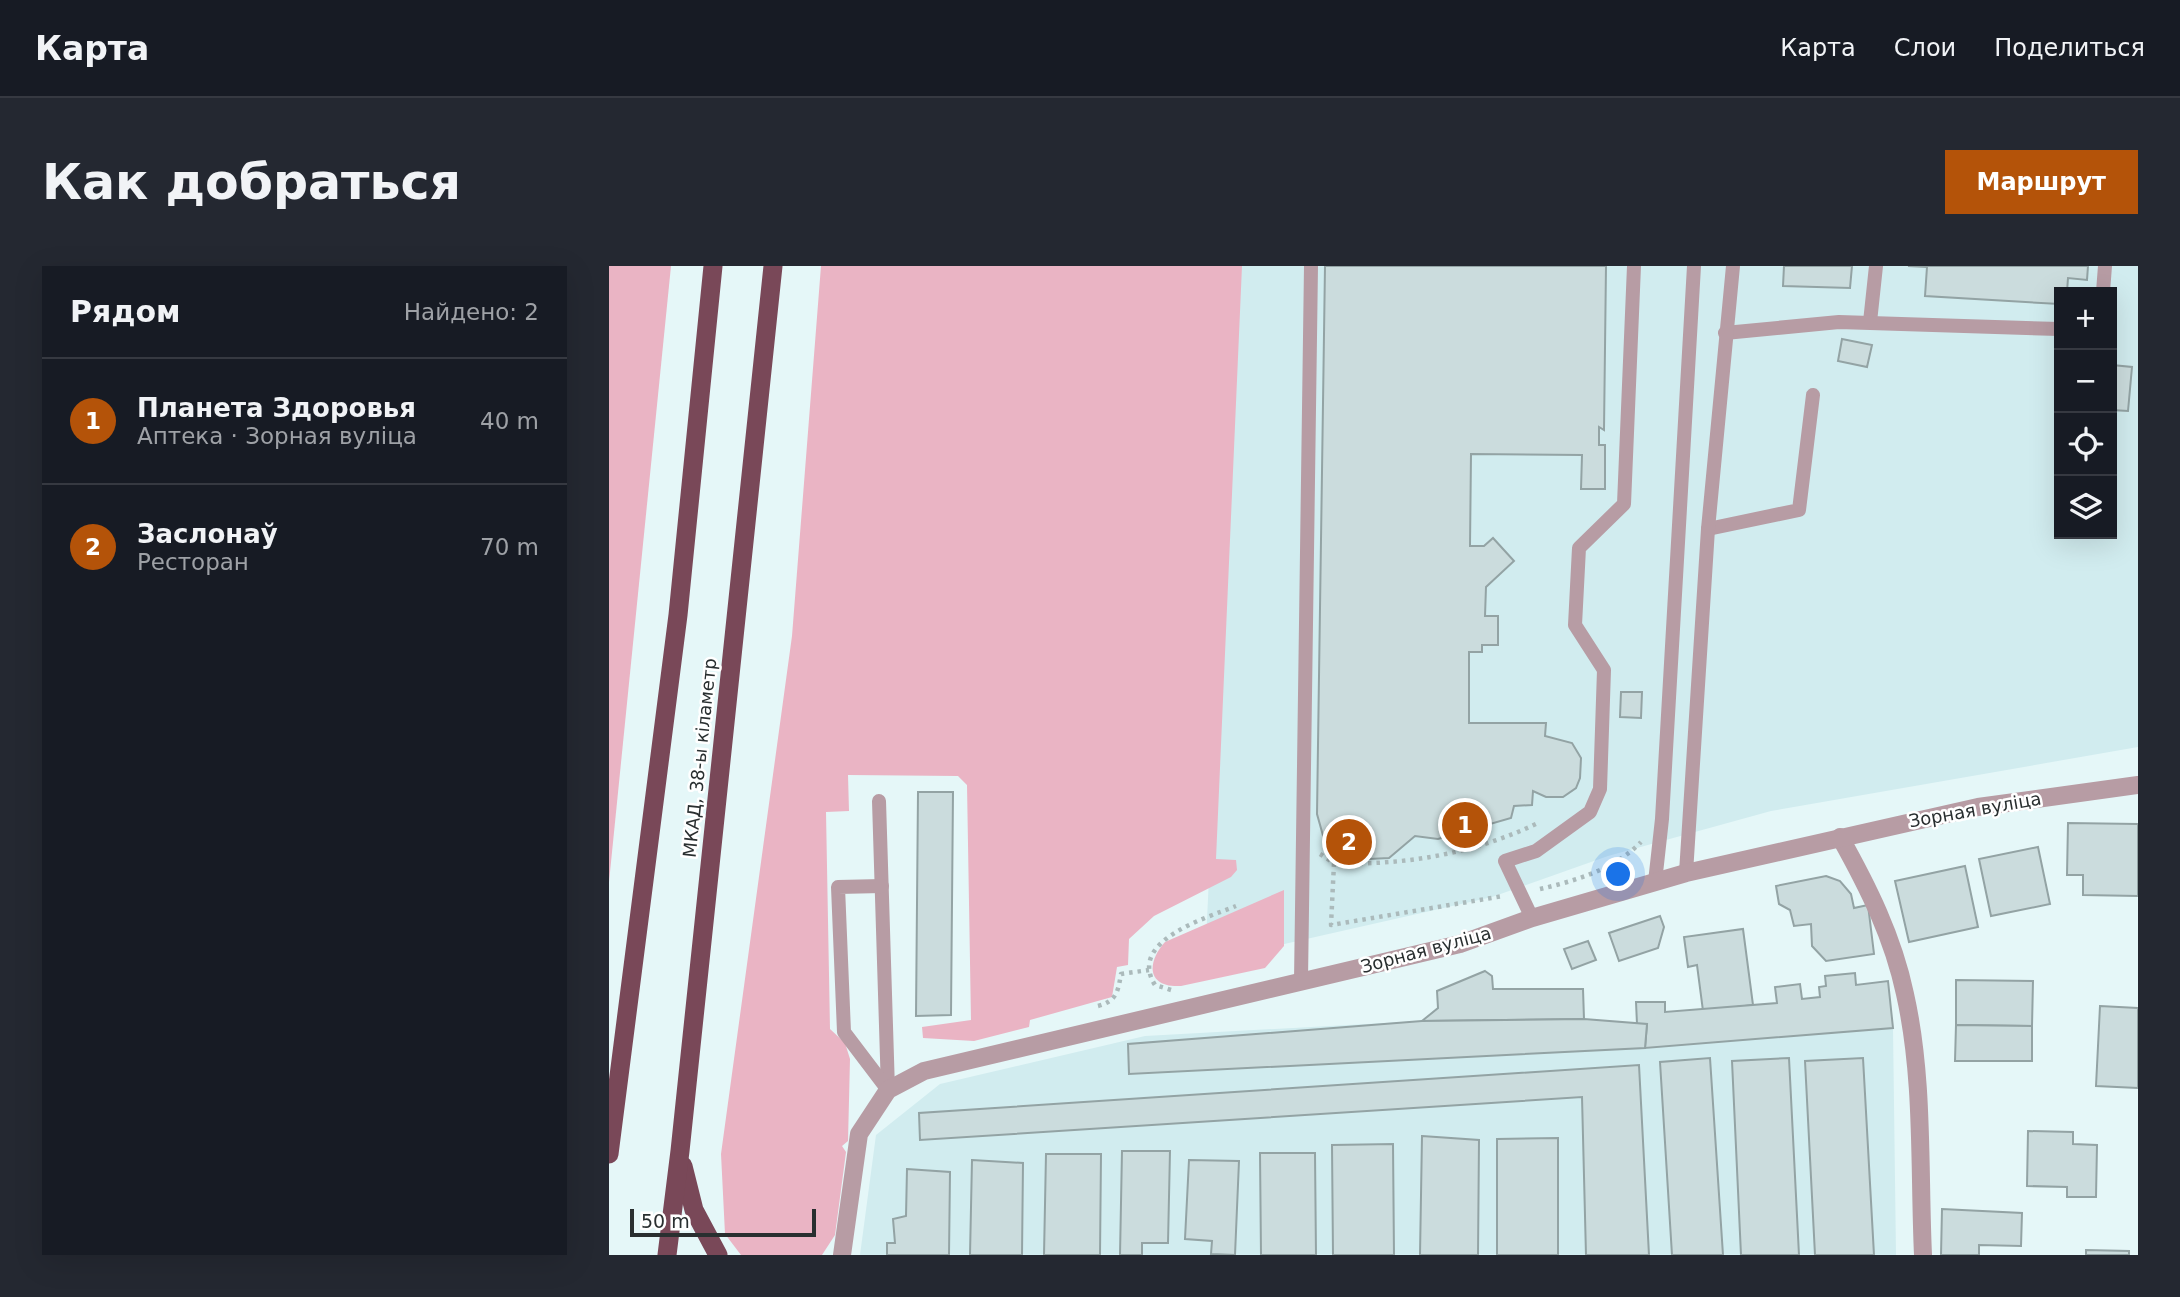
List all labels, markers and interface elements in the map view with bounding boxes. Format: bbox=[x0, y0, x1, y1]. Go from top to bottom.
text: Карта bbox=[35, 29, 149, 68]
text: Карта bbox=[1780, 34, 1856, 62]
text: Слои bbox=[1894, 34, 1956, 62]
text: Поделиться bbox=[1994, 34, 2145, 62]
button: Маршрут bbox=[1945, 150, 2138, 214]
text: Как добраться bbox=[42, 154, 461, 211]
map controls bbox=[2054, 287, 2117, 539]
button: + bbox=[2054, 287, 2117, 350]
text: Рядом bbox=[70, 294, 181, 329]
text: Найдено: 2 bbox=[404, 299, 539, 325]
button: − bbox=[2054, 350, 2117, 413]
text: Планета Здоровья bbox=[137, 393, 416, 423]
text: 1 bbox=[85, 408, 101, 434]
text: 40 m bbox=[480, 408, 539, 434]
button: locate bbox=[2054, 413, 2117, 476]
text: Аптека · Зорная вуліца bbox=[137, 423, 417, 449]
button: layers bbox=[2054, 476, 2117, 539]
text: Заслонаў bbox=[137, 519, 278, 549]
text: 2 bbox=[85, 534, 101, 560]
text: 70 m bbox=[480, 534, 539, 560]
text: Ресторан bbox=[137, 549, 249, 575]
street label: МКАД, 38-ы кіламетр bbox=[679, 657, 720, 859]
street label: Зорная вуліца bbox=[1907, 787, 2043, 832]
pin: 1 bbox=[1442, 799, 1488, 851]
pin: 2 bbox=[1326, 816, 1372, 868]
your location bbox=[1601, 857, 1635, 891]
street label: Зорная вуліца bbox=[1358, 922, 1493, 977]
scale bar bbox=[630, 1206, 815, 1238]
text: 50 m bbox=[641, 1210, 690, 1232]

